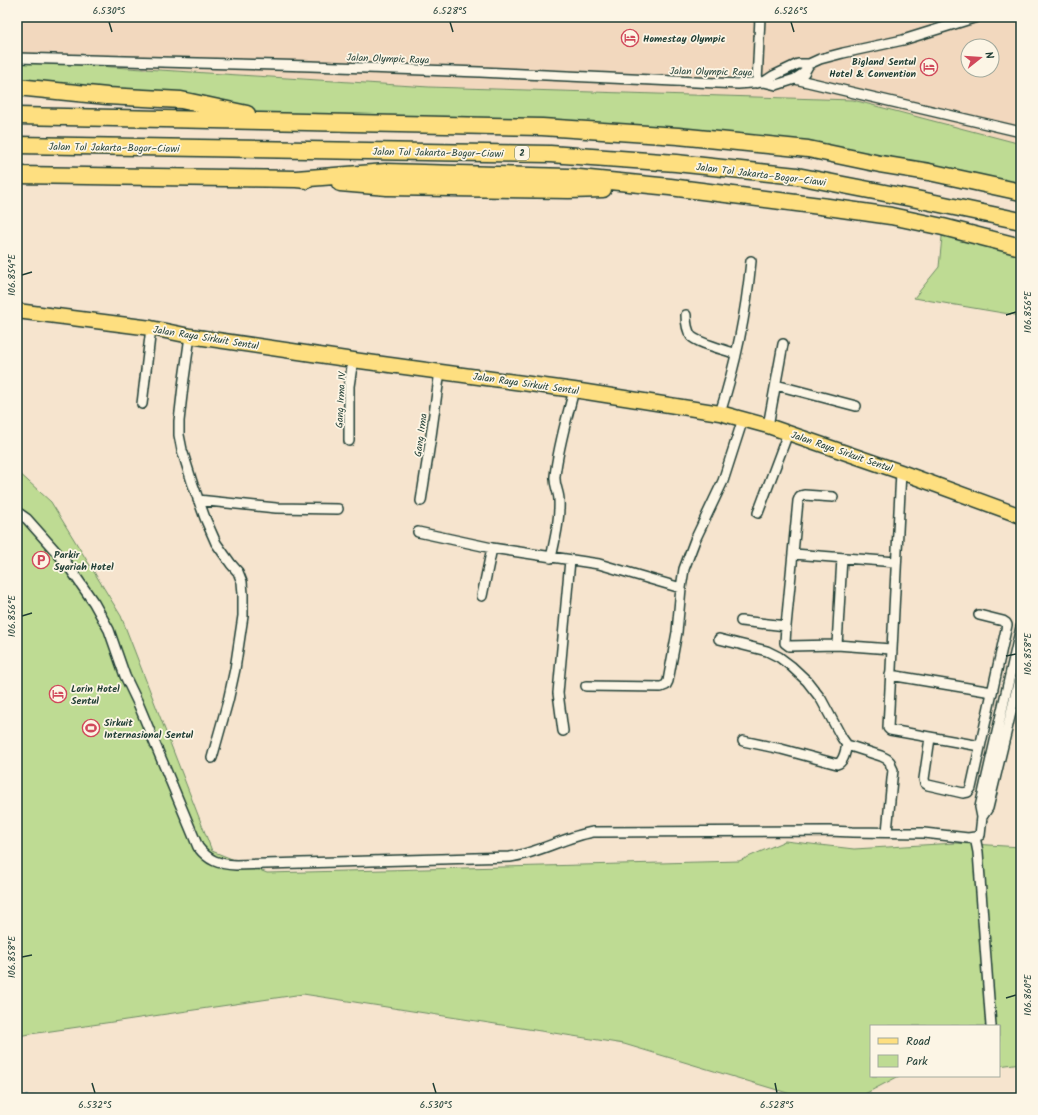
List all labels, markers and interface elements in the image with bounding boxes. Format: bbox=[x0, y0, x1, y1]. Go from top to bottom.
text: 6.530°S bbox=[93, 3, 126, 19]
text: 6.528°S bbox=[433, 3, 468, 19]
text: 6.526°S bbox=[774, 3, 808, 19]
hotel icon: Homestay Olympic bbox=[620, 28, 640, 48]
place label: Homestay Olympic bbox=[643, 31, 726, 47]
north arrow bbox=[960, 38, 1000, 78]
text: N bbox=[979, 49, 998, 61]
street label: Jalan Olympic Raya bbox=[346, 50, 430, 68]
place label: Bigland Sentul Hotel & Convention bbox=[829, 54, 916, 82]
hotel icon: Bigland Sentul Hotel & Convention bbox=[919, 57, 939, 77]
street label: Jalan Olympic Raya bbox=[670, 63, 753, 81]
street label: Jalan Tol Jakarta–Bogor–Ciawi bbox=[49, 139, 180, 157]
street label: Jalan Tol Jakarta–Bogor–Ciawi bbox=[373, 144, 504, 162]
road number: 2 bbox=[515, 146, 529, 160]
street label: Jalan Tol Jakarta–Bogor–Ciawi bbox=[695, 159, 827, 191]
text: 106.854°E bbox=[4, 253, 20, 296]
text: 106.856°E bbox=[1020, 290, 1036, 333]
street label: Jalan Raya Sirkuit Sentul bbox=[152, 322, 260, 354]
street label: Jalan Raya Sirkuit Sentul bbox=[472, 369, 580, 399]
street label: Gang Irma IV bbox=[332, 371, 350, 429]
street label: Gang Irma bbox=[410, 412, 432, 458]
street label: Jalan Raya Sirkuit Sentul bbox=[789, 427, 895, 477]
place label: Parkir Syariah Hotel bbox=[54, 547, 114, 575]
parking icon: Parkir Syariah Hotel bbox=[31, 550, 51, 570]
text: 106.856°E bbox=[4, 594, 20, 637]
text: 106.858°E bbox=[1020, 631, 1036, 675]
place label: Lorin Hotel Sentul bbox=[71, 681, 120, 709]
hotel icon: Lorin Hotel Sentul bbox=[48, 684, 68, 704]
place label: Sirkuit Internasional Sentul bbox=[104, 715, 194, 743]
sports icon: Sirkuit Internasional Sentul bbox=[81, 718, 101, 738]
text: 106.858°E bbox=[4, 934, 20, 978]
text: 106.860°E bbox=[1020, 973, 1036, 1016]
legend bbox=[870, 1025, 1000, 1077]
text: Road bbox=[906, 1032, 931, 1051]
text: Park bbox=[906, 1052, 928, 1071]
text: 6.532°S bbox=[78, 1097, 112, 1113]
text: 6.530°S bbox=[420, 1097, 453, 1113]
text: 6.528°S bbox=[760, 1097, 795, 1113]

